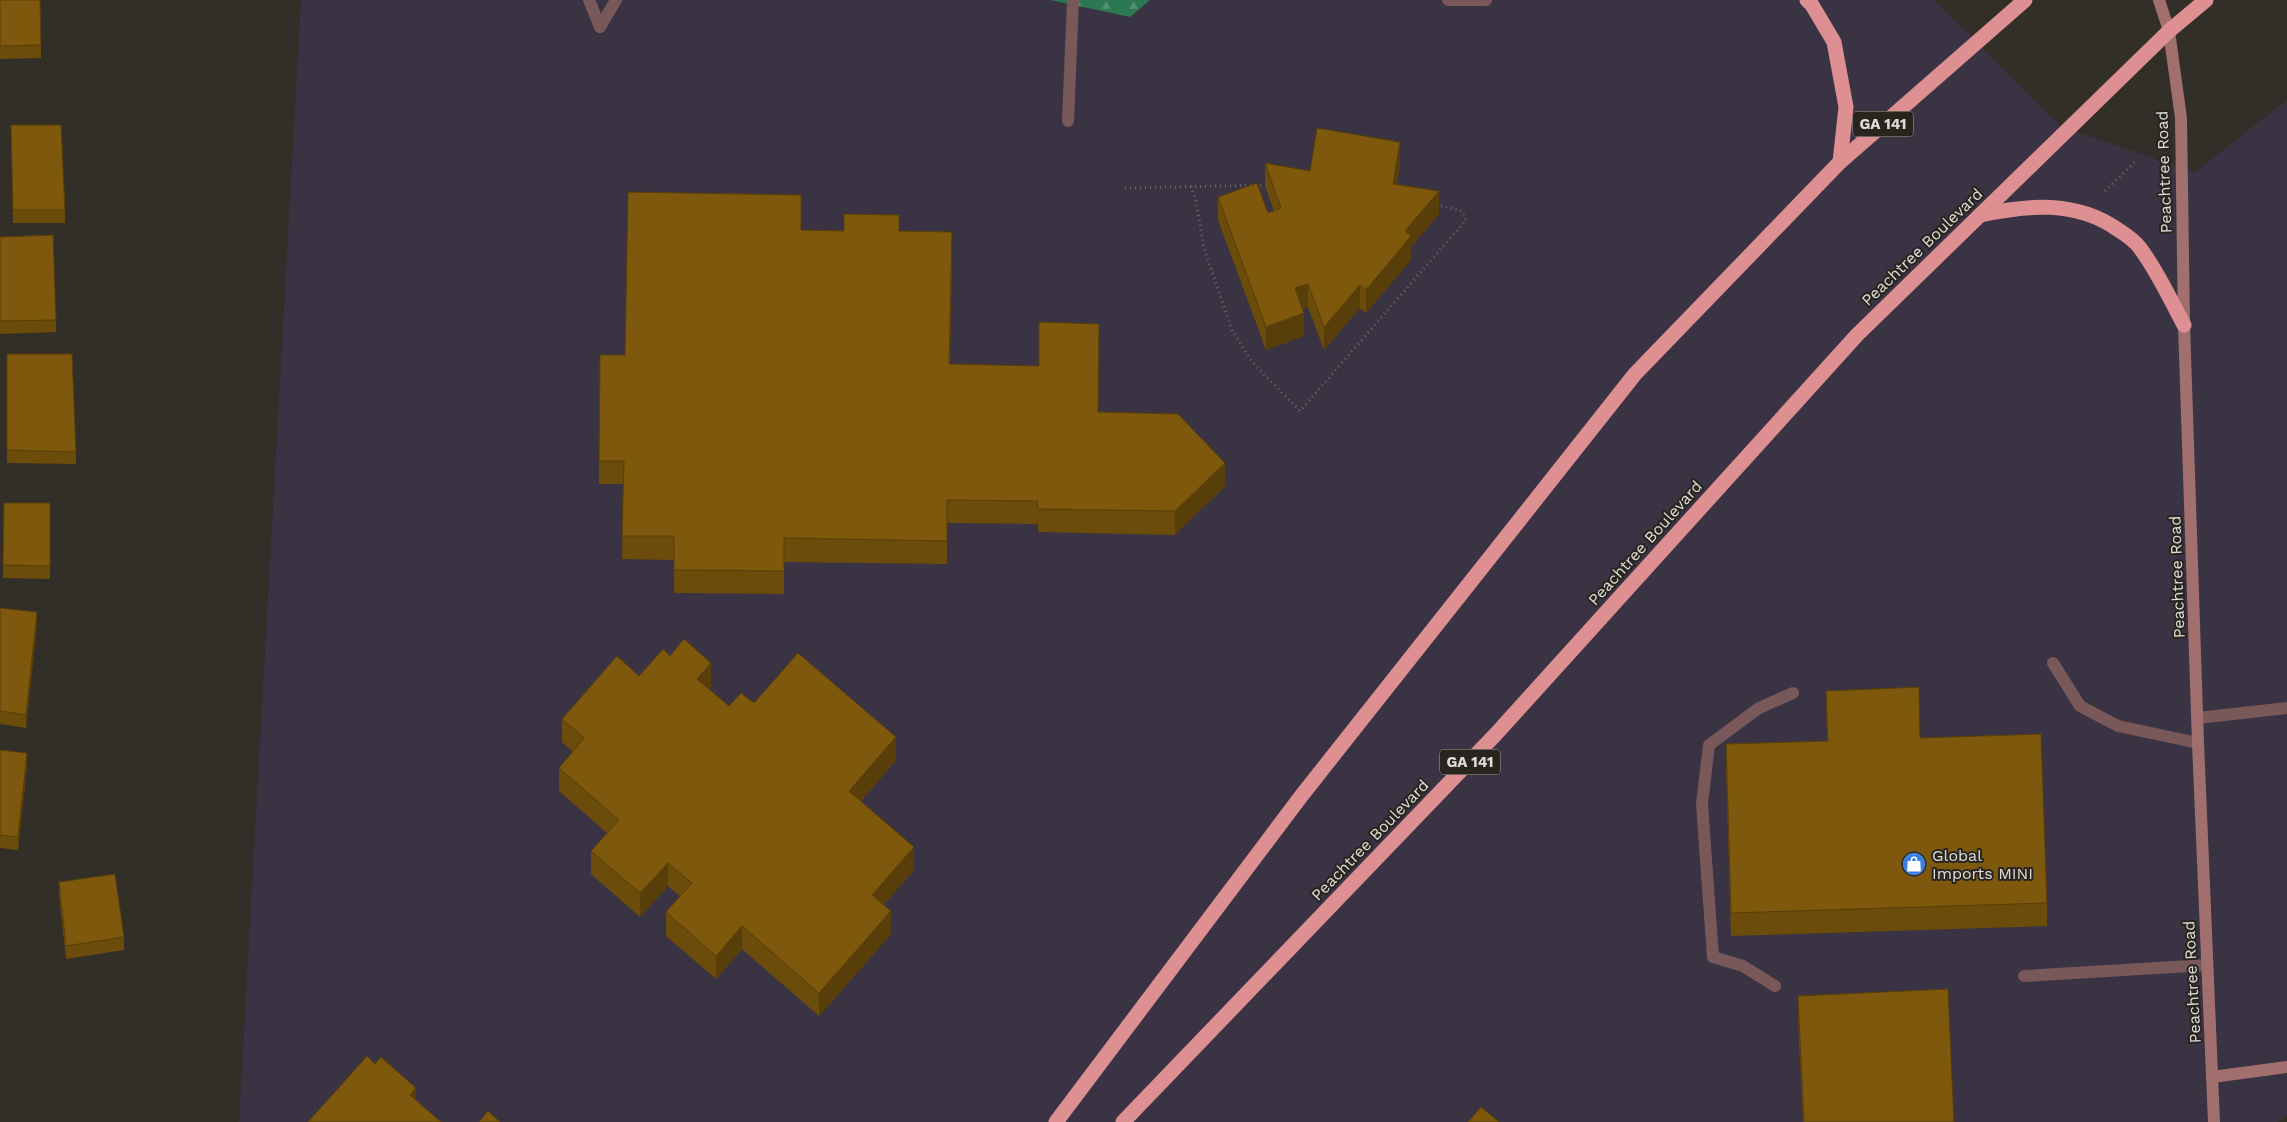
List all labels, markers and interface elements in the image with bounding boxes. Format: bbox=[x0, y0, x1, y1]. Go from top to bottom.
street label: Peachtree Road bbox=[2152, 110, 2176, 234]
road number: GA 141 bbox=[1853, 112, 1913, 136]
street label: Peachtree Boulevard bbox=[1858, 184, 1986, 310]
street label: Peachtree Boulevard bbox=[1584, 477, 1706, 609]
street label: Peachtree Road bbox=[2165, 515, 2189, 639]
road number: GA 141 bbox=[1440, 750, 1500, 774]
street label: Peachtree Boulevard bbox=[1307, 776, 1433, 904]
place label: Global Imports MINI bbox=[1932, 846, 2033, 883]
shop icon: Global Imports MINI bbox=[1901, 851, 1927, 877]
street label: Peachtree Road bbox=[2179, 920, 2205, 1044]

